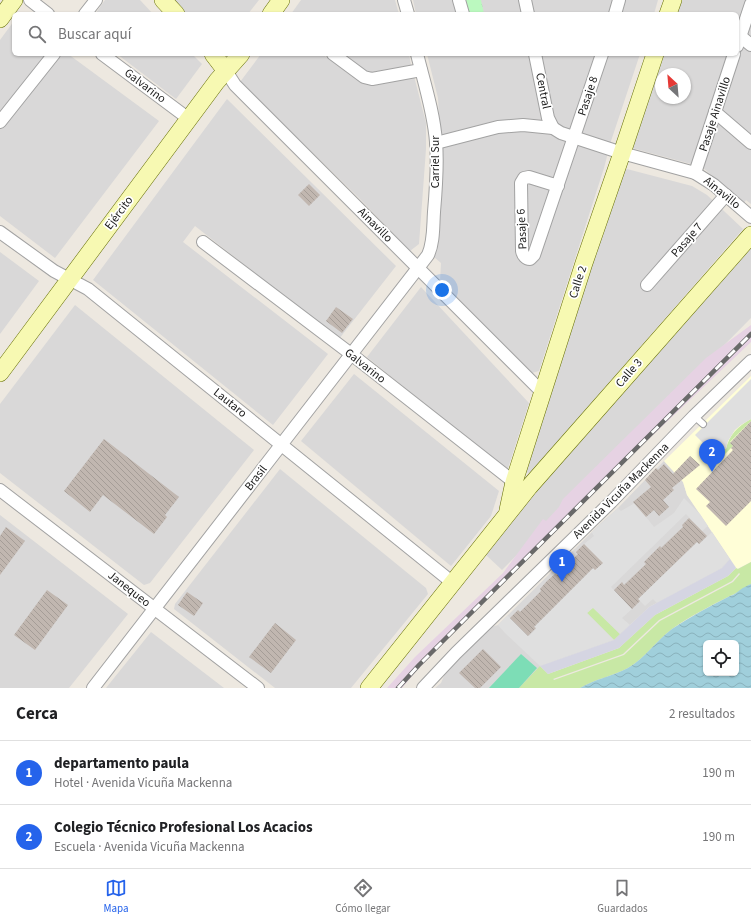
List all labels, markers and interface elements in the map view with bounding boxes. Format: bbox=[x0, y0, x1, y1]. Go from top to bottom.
search box bbox=[12, 12, 739, 56]
icon: search bbox=[26, 23, 48, 45]
text: Buscar aquí bbox=[58, 24, 131, 45]
street label: Galvarino bbox=[121, 65, 169, 107]
north arrow bbox=[655, 68, 691, 104]
street label: Central bbox=[531, 72, 555, 110]
street label: Pasaje 8 bbox=[574, 74, 602, 118]
street label: Pasaje Ainavillo bbox=[695, 74, 735, 154]
street label: Carriel Sur bbox=[427, 135, 444, 188]
street label: Ainavillo bbox=[700, 173, 744, 213]
street label: Ejército bbox=[101, 193, 137, 233]
street label: Ainavillo bbox=[354, 204, 396, 246]
street label: Pasaje 6 bbox=[512, 208, 532, 250]
street label: Pasaje 7 bbox=[667, 219, 707, 261]
street label: Calle 2 bbox=[565, 263, 591, 300]
your location bbox=[432, 280, 452, 300]
street label: Galvarino bbox=[341, 344, 389, 388]
street label: Calle 3 bbox=[612, 355, 646, 391]
street label: Lautaro bbox=[210, 384, 250, 422]
street label: Avenida Vicuña Mackenna bbox=[569, 439, 673, 543]
pin: 2 bbox=[699, 439, 725, 472]
street label: Brasil bbox=[241, 462, 271, 494]
pin: 1 bbox=[549, 549, 575, 582]
street label: Janequeo bbox=[104, 567, 154, 611]
map controls bbox=[703, 640, 739, 676]
button: locate bbox=[703, 640, 739, 676]
text: Cerca bbox=[16, 702, 58, 726]
text: 2 resultados bbox=[669, 705, 735, 723]
text: departamento paula bbox=[54, 753, 189, 774]
text: 1 bbox=[26, 764, 32, 782]
text: 190 m bbox=[702, 764, 735, 782]
text: Hotel · Avenida Vicuña Mackenna bbox=[54, 774, 232, 792]
text: Colegio Técnico Profesional Los Acacios bbox=[54, 817, 313, 838]
text: 2 bbox=[26, 828, 32, 846]
text: 190 m bbox=[702, 828, 735, 846]
text: Escuela · Avenida Vicuña Mackenna bbox=[54, 838, 245, 856]
tab: Mapa bbox=[103, 877, 128, 916]
tab: Cómo llegar bbox=[335, 877, 390, 916]
tab: Guardados bbox=[597, 877, 648, 916]

